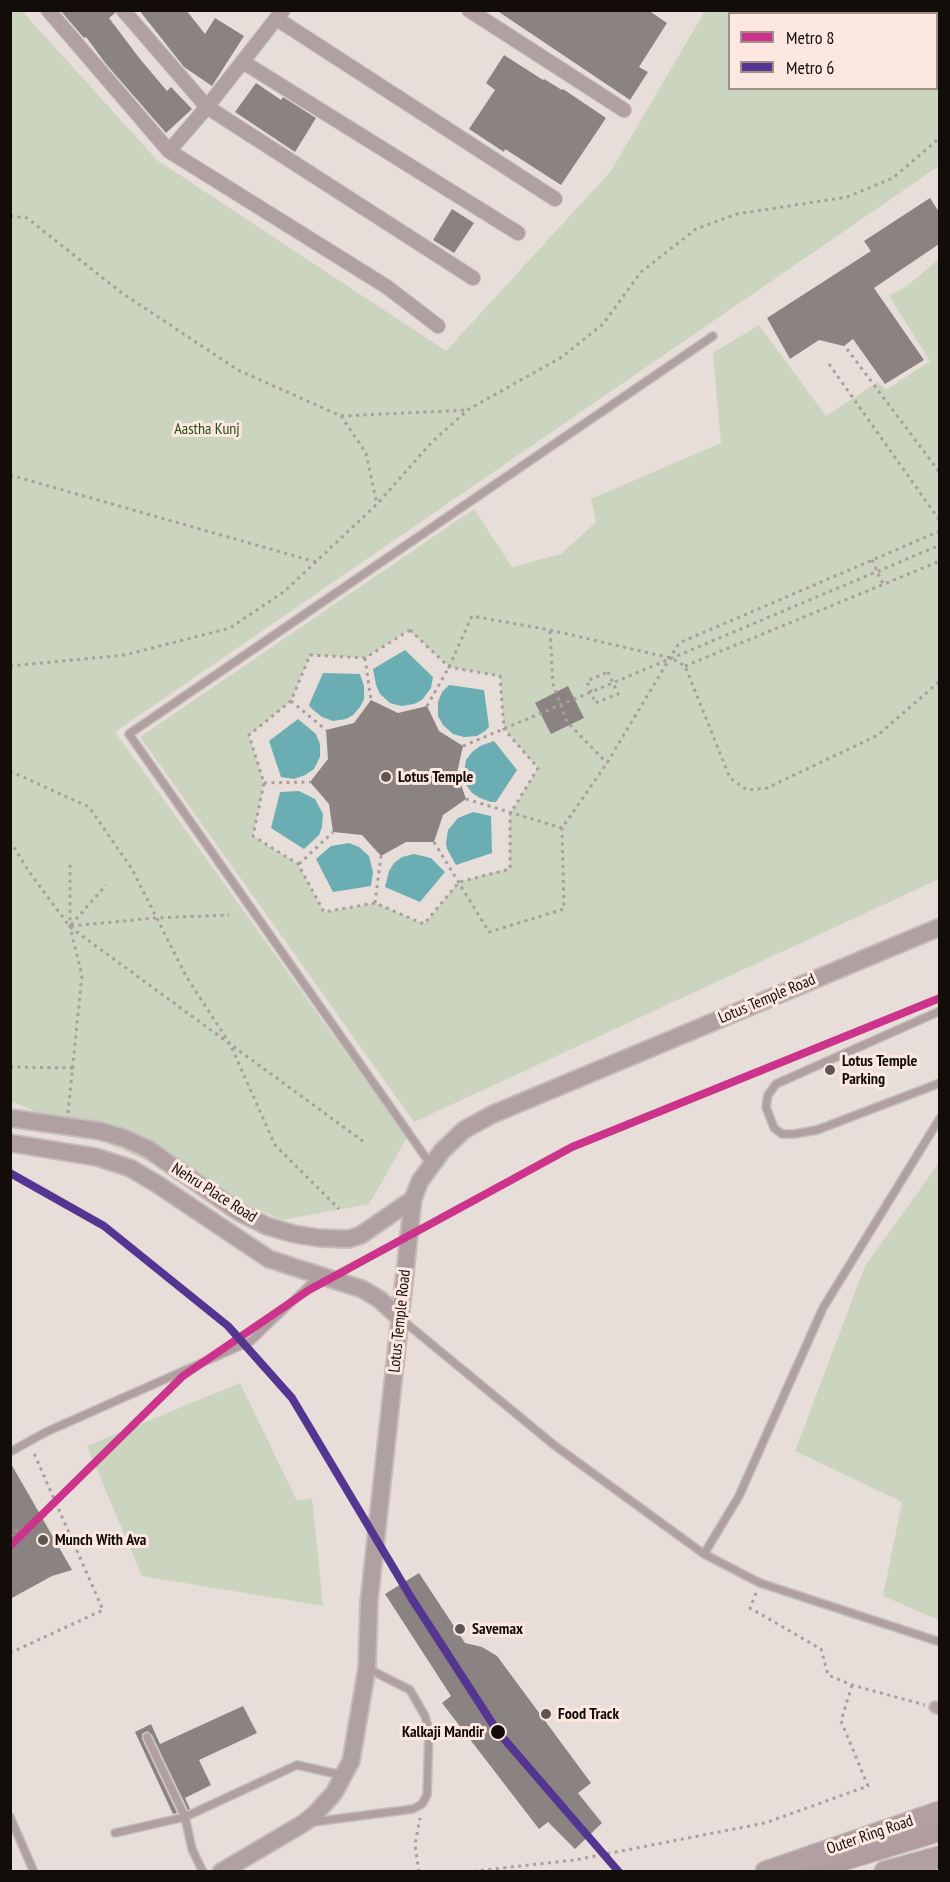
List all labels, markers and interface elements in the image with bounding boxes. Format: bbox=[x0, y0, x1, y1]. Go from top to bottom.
legend bbox=[728, 12, 938, 90]
text: Metro 8 bbox=[786, 26, 834, 49]
text: Metro 6 bbox=[786, 56, 834, 79]
park label: Aastha Kunj bbox=[174, 419, 240, 439]
place label: Lotus Temple bbox=[398, 767, 473, 787]
marker: Lotus Temple bbox=[379, 770, 393, 784]
street label: Lotus Temple Road bbox=[716, 970, 818, 1028]
place label: Lotus Temple Parking bbox=[842, 1051, 917, 1089]
marker: Lotus Temple Parking bbox=[823, 1063, 837, 1077]
street label: Nehru Place Road bbox=[168, 1159, 260, 1227]
street label: Lotus Temple Road bbox=[385, 1269, 415, 1373]
place label: Munch With Ava bbox=[55, 1530, 146, 1550]
marker: Munch With Ava bbox=[36, 1533, 50, 1547]
place label: Savemax bbox=[472, 1619, 523, 1639]
marker: Savemax bbox=[453, 1622, 467, 1636]
place label: Food Track bbox=[558, 1704, 619, 1724]
marker: Food Track bbox=[539, 1707, 553, 1721]
place label: Kalkaji Mandir bbox=[402, 1722, 484, 1742]
marker: Kalkaji Mandir bbox=[489, 1723, 507, 1741]
street label: Outer Ring Road bbox=[824, 1811, 916, 1859]

